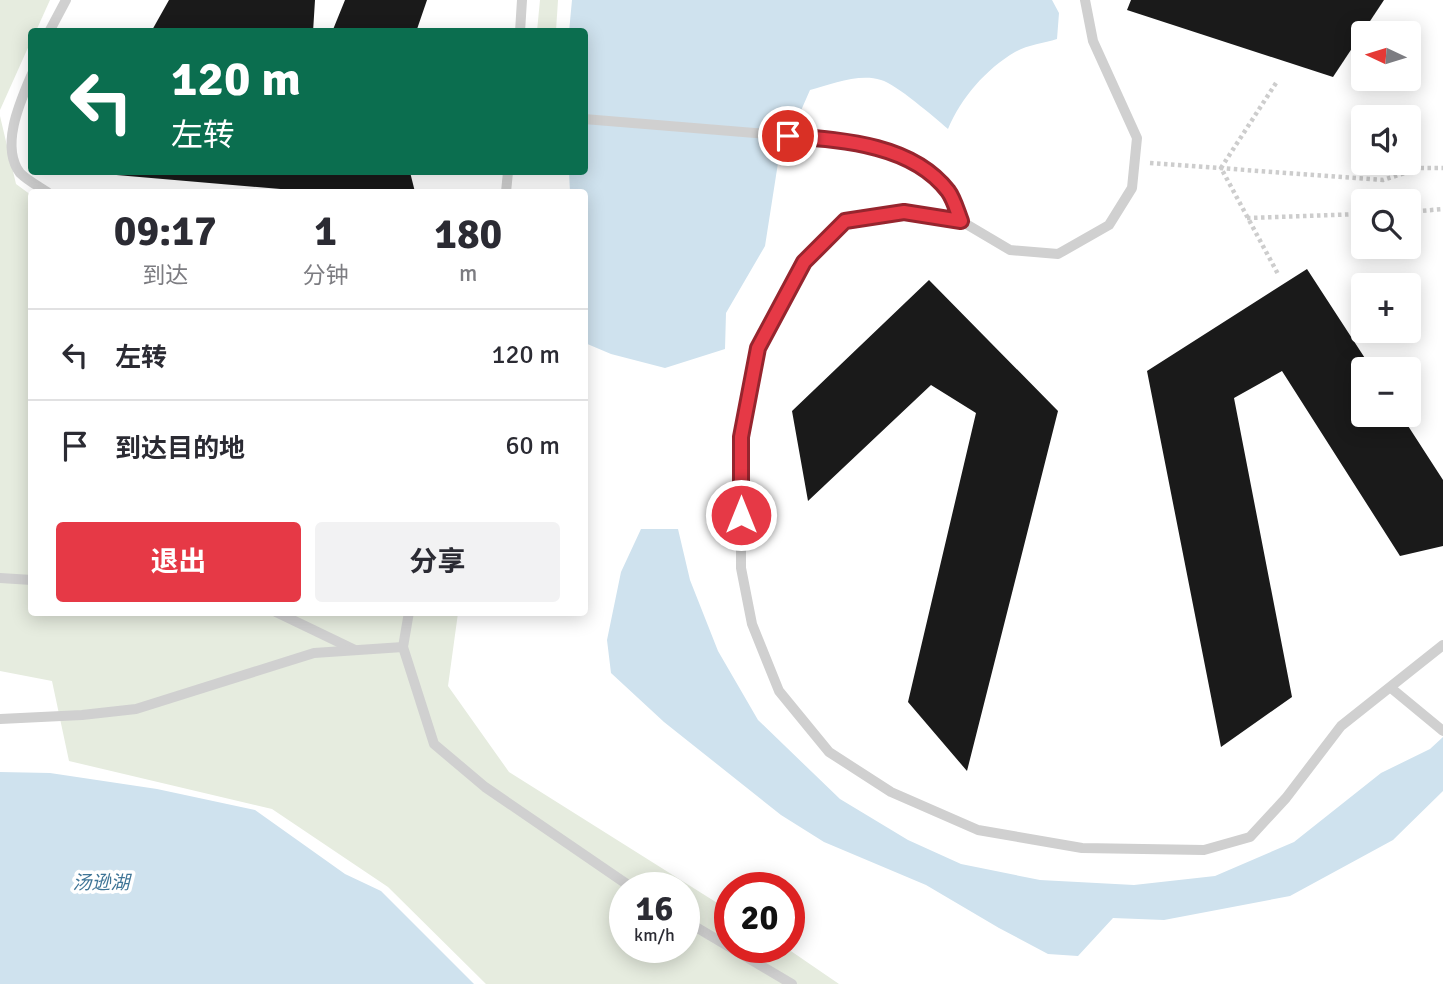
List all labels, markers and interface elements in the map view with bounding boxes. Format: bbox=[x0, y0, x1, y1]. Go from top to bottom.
north arrow bbox=[1351, 21, 1421, 91]
map controls bbox=[1351, 21, 1421, 427]
text: 120 m bbox=[171, 49, 301, 109]
icon: left bbox=[56, 56, 147, 147]
button: sound bbox=[1351, 105, 1421, 175]
pin bbox=[758, 106, 818, 166]
text: 左转 bbox=[171, 116, 235, 155]
icon: arrive bbox=[769, 117, 807, 155]
button: search bbox=[1351, 189, 1421, 259]
text: 09:17 bbox=[114, 206, 217, 257]
text: 1 bbox=[314, 206, 337, 257]
text: 180 bbox=[434, 209, 502, 260]
text: m bbox=[459, 259, 477, 288]
text: 到达 bbox=[142, 261, 188, 290]
text: 分钟 bbox=[303, 261, 349, 290]
button: + bbox=[1351, 273, 1421, 343]
icon: left bbox=[56, 336, 94, 374]
text: 120 m bbox=[491, 339, 560, 371]
text: 左转 bbox=[115, 342, 167, 374]
button: − bbox=[1351, 357, 1421, 427]
icon: arrive bbox=[56, 427, 94, 465]
text: 60 m bbox=[505, 430, 560, 462]
text: 到达目的地 bbox=[115, 433, 245, 465]
position arrow bbox=[704, 478, 778, 552]
button: 退出 bbox=[56, 522, 301, 602]
button: 分享 bbox=[315, 522, 560, 602]
water label: 汤逊湖 bbox=[72, 871, 132, 895]
speed limit sign: 20 bbox=[714, 872, 805, 963]
text: 16 bbox=[636, 887, 673, 930]
text: km/h bbox=[634, 924, 675, 946]

